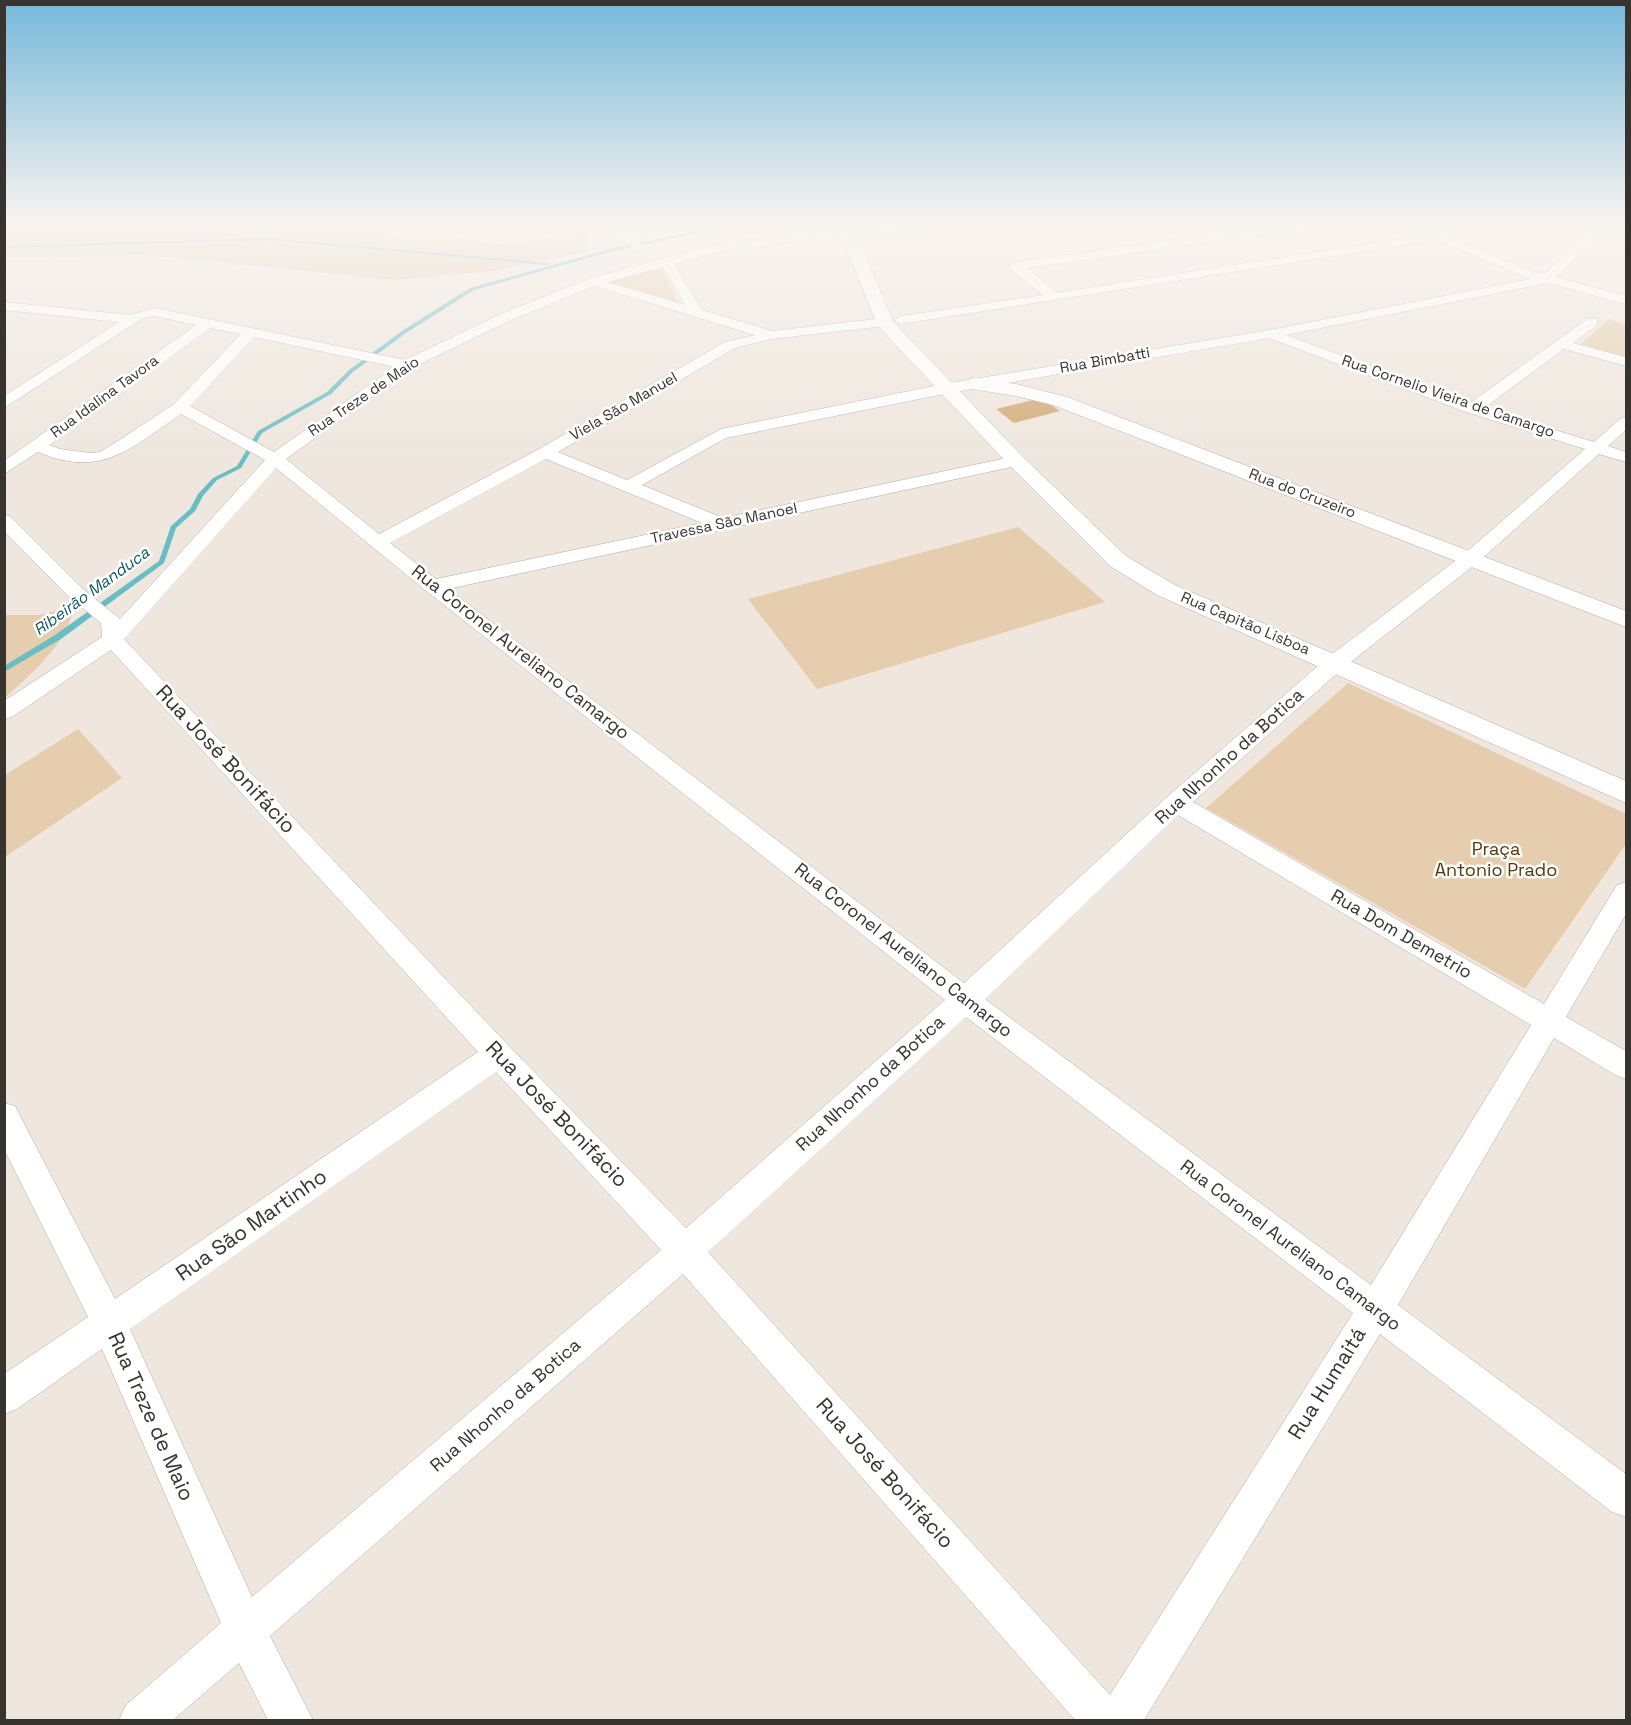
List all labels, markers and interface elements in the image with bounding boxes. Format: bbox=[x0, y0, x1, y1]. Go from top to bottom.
street label: Rua Bimbatti bbox=[1058, 344, 1152, 378]
street label: Rua Idalina Tavora bbox=[48, 352, 162, 442]
street label: Rua Cornelio Vieira de Camargo bbox=[1339, 352, 1557, 442]
street label: Rua Treze de Maio bbox=[305, 353, 423, 441]
street label: Viela São Manuel bbox=[567, 369, 681, 445]
street label: Rua do Cruzeiro bbox=[1246, 465, 1358, 523]
street label: Travessa São Manoel bbox=[649, 500, 799, 548]
water label: Ribeirão Manduca bbox=[30, 544, 154, 640]
street label: Rua Coronel Aureliano Camargo bbox=[407, 561, 633, 745]
street label: Rua Capitão Lisboa bbox=[1178, 589, 1312, 659]
street label: Rua José Bonifácio bbox=[150, 681, 300, 839]
street label: Rua Nhonho da Botica bbox=[1151, 685, 1309, 829]
park label: Praça Antonio Prado bbox=[1435, 839, 1557, 882]
street label: Rua Coronel Aureliano Camargo bbox=[790, 859, 1016, 1043]
street label: Rua Dom Demetrio bbox=[1327, 886, 1475, 984]
street label: Rua Nhonho da Botica bbox=[792, 1012, 950, 1156]
street label: Rua José Bonifácio bbox=[480, 1037, 632, 1193]
street label: Rua Coronel Aureliano Camargo bbox=[1175, 1156, 1405, 1336]
street label: Rua São Martinho bbox=[172, 1165, 332, 1287]
street label: Rua Humaitá bbox=[1284, 1323, 1372, 1445]
street label: Rua Treze de Maio bbox=[101, 1329, 199, 1505]
street label: Rua Nhonho da Botica bbox=[426, 1335, 586, 1477]
street label: Rua José Bonifácio bbox=[810, 1394, 958, 1554]

